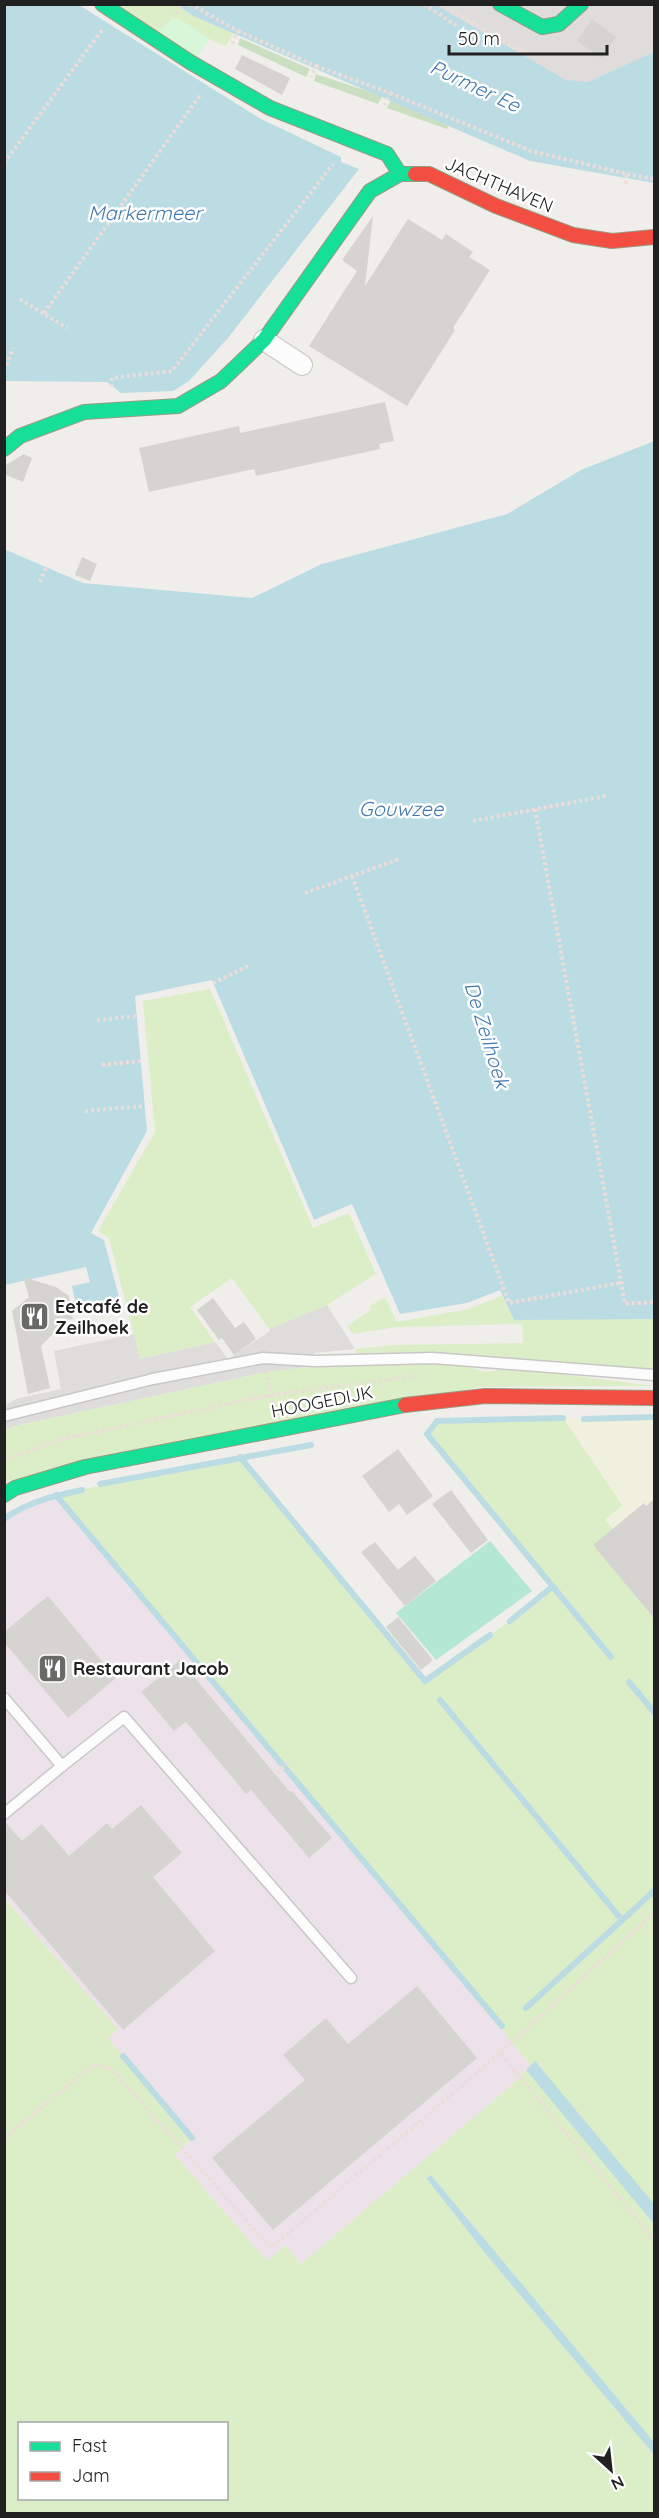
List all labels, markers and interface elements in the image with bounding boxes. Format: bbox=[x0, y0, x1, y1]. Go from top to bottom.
scale bar bbox=[449, 18, 606, 56]
text: 50 m bbox=[458, 27, 500, 50]
water label: Purmer Ee bbox=[426, 54, 525, 117]
street label: JACHTHAVEN bbox=[442, 151, 557, 218]
water label: Markermeer bbox=[88, 200, 204, 225]
water label: Gouwzee bbox=[359, 796, 444, 821]
water label: De Zeilhoek bbox=[459, 979, 516, 1093]
place label: Eetcafé de Zeilhoek bbox=[55, 1295, 149, 1339]
restaurant icon: Eetcafé de Zeilhoek bbox=[18, 1301, 50, 1333]
street label: HOOGEDIJK bbox=[269, 1380, 375, 1423]
restaurant icon: Restaurant Jacob bbox=[36, 1653, 68, 1685]
place label: Restaurant Jacob bbox=[73, 1657, 229, 1680]
legend bbox=[18, 2422, 228, 2500]
text: Fast bbox=[72, 2434, 107, 2457]
north arrow bbox=[581, 2440, 641, 2500]
text: Jam bbox=[72, 2464, 110, 2487]
text: N bbox=[608, 2472, 628, 2495]

